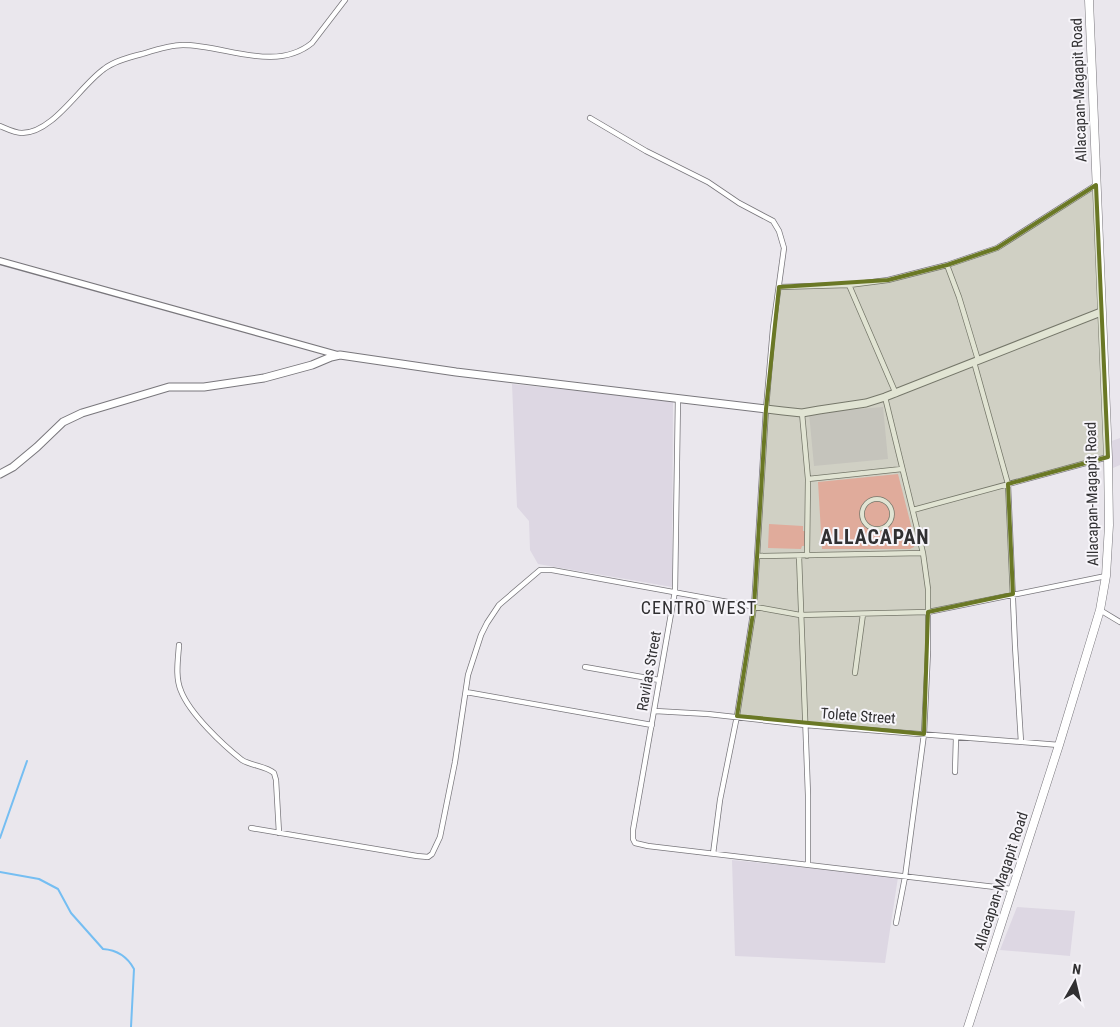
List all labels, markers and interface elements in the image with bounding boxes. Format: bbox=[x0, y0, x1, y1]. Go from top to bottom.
street label: Allacapan-Magapit Road bbox=[1067, 18, 1091, 162]
street label: Allacapan-Magapit Road bbox=[1082, 422, 1102, 566]
district label: ALLACAPAN bbox=[820, 525, 930, 549]
district label: CENTRO WEST bbox=[641, 597, 757, 618]
street label: Ravilas Street bbox=[633, 630, 665, 712]
street label: Tolete Street bbox=[820, 704, 896, 728]
street label: Allacapan-Magapit Road bbox=[970, 810, 1032, 952]
north arrow bbox=[1050, 957, 1100, 1007]
text: N bbox=[1071, 961, 1082, 978]

